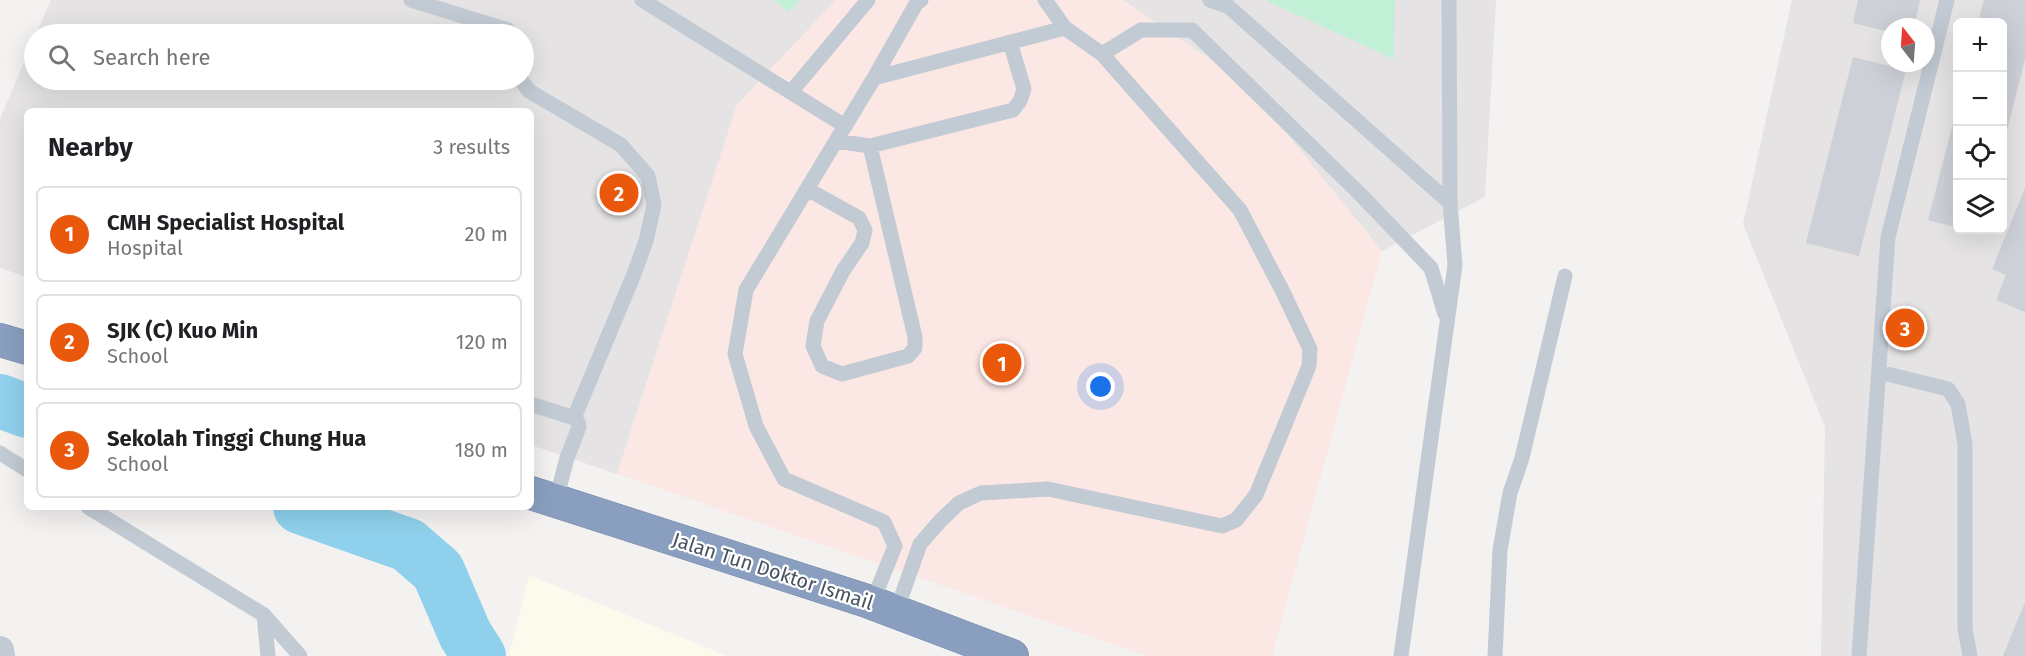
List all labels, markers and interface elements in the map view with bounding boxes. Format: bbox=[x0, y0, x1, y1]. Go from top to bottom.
north arrow bbox=[1881, 18, 1935, 72]
map controls bbox=[1953, 18, 2007, 234]
button: + bbox=[1953, 18, 2007, 72]
search box bbox=[24, 24, 534, 90]
icon: search bbox=[45, 41, 78, 74]
text: Search here bbox=[93, 44, 211, 71]
button: − bbox=[1953, 72, 2007, 126]
button: locate bbox=[1953, 126, 2007, 180]
text: Nearby bbox=[48, 132, 133, 163]
text: 3 results bbox=[433, 135, 510, 159]
pin: 2 bbox=[600, 170, 638, 216]
button: layers bbox=[1953, 180, 2007, 234]
text: CMH Specialist Hospital bbox=[107, 209, 344, 236]
text: 1 bbox=[65, 222, 74, 246]
text: 20 m bbox=[465, 222, 508, 246]
text: Hospital bbox=[107, 236, 183, 260]
pin: 3 bbox=[1886, 306, 1924, 350]
text: SJK (C) Kuo Min bbox=[107, 317, 258, 344]
text: 2 bbox=[64, 330, 75, 354]
text: 120 m bbox=[456, 330, 508, 354]
pin: 1 bbox=[982, 340, 1022, 386]
text: School bbox=[107, 344, 168, 368]
your location bbox=[1086, 372, 1115, 401]
text: Sekolah Tinggi Chung Hua bbox=[107, 425, 366, 452]
text: 3 bbox=[64, 438, 75, 462]
text: 180 m bbox=[455, 438, 508, 462]
text: School bbox=[107, 452, 168, 476]
street label: Jalan Tun Doktor Ismail bbox=[670, 527, 877, 615]

